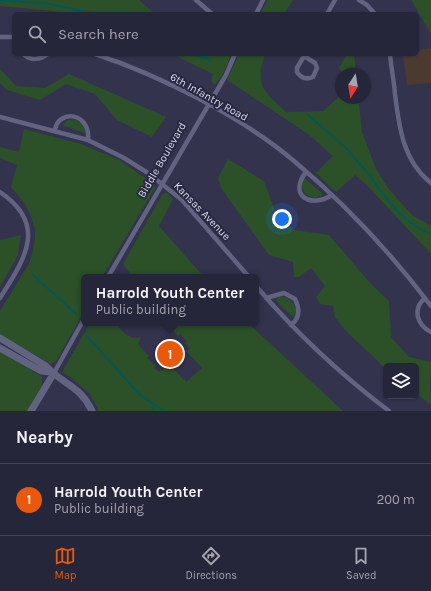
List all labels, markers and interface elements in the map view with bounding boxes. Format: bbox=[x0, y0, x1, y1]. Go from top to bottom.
search box bbox=[12, 12, 419, 56]
icon: search bbox=[26, 23, 48, 45]
text: Search here bbox=[58, 25, 139, 43]
north arrow bbox=[335, 68, 371, 104]
street label: 6th Infantry Road bbox=[168, 70, 250, 124]
street label: Biddle Boulevard bbox=[135, 120, 189, 200]
street label: Kansas Avenue bbox=[171, 179, 233, 243]
your location bbox=[272, 209, 292, 229]
popup bbox=[81, 274, 259, 326]
text: Harrold Youth Center bbox=[96, 284, 244, 302]
text: Public building bbox=[96, 302, 186, 317]
pin: 1 bbox=[157, 339, 183, 369]
map controls bbox=[383, 363, 419, 399]
button: layers bbox=[383, 363, 419, 399]
text: Nearby bbox=[16, 427, 73, 447]
text: Harrold Youth Center bbox=[54, 483, 202, 501]
text: 1 bbox=[27, 492, 31, 507]
text: 200 m bbox=[377, 492, 415, 507]
text: Public building bbox=[54, 501, 144, 516]
tab: Map bbox=[54, 545, 76, 582]
tab: Directions bbox=[185, 545, 237, 582]
tab: Saved bbox=[346, 545, 377, 582]

